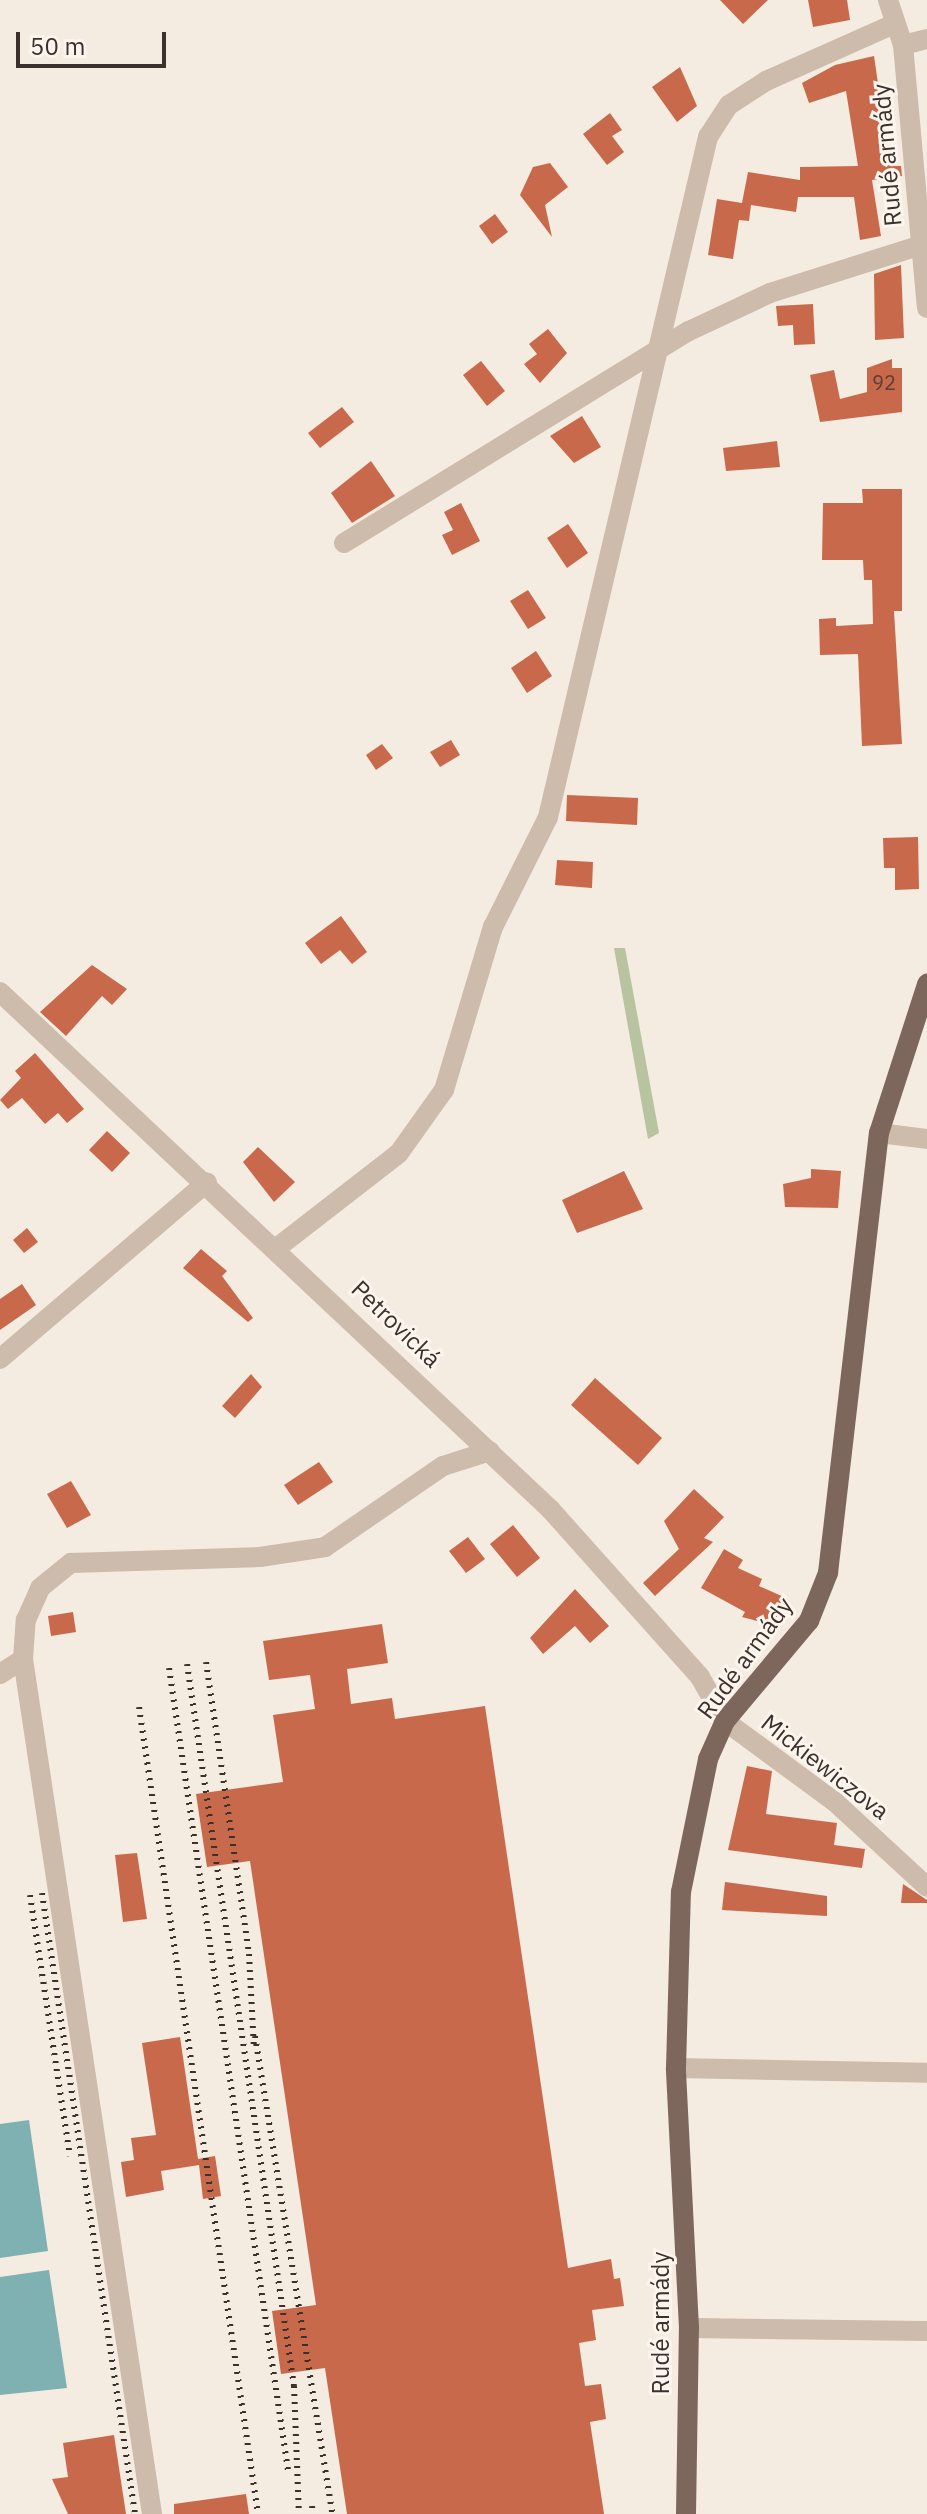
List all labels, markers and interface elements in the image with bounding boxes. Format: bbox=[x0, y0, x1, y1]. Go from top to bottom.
scale bar bbox=[20, 16, 170, 66]
text: 50 m bbox=[30, 30, 85, 62]
street label: Rudé armády bbox=[866, 82, 908, 228]
house number: 92 bbox=[872, 370, 896, 394]
street label: Petrovická bbox=[345, 1274, 447, 1374]
street label: Rudé armády bbox=[691, 1592, 799, 1724]
street label: Mickiewiczova bbox=[755, 1708, 895, 1826]
street label: Rudé armády bbox=[647, 2251, 675, 2395]

